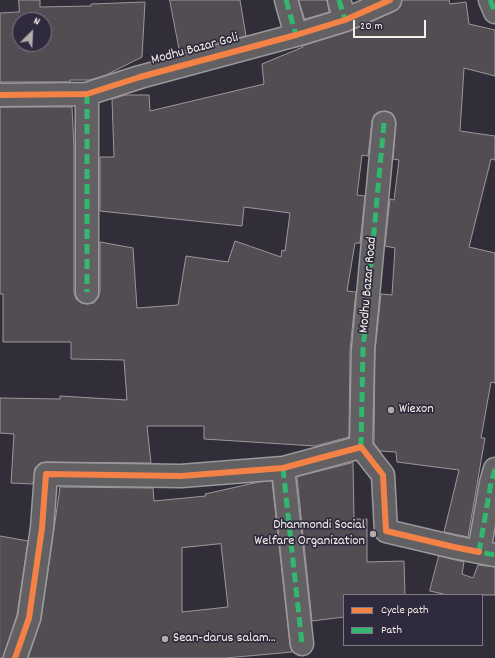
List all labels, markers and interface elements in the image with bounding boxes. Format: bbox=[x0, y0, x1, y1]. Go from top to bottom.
north arrow bbox=[12, 12, 52, 52]
scale bar bbox=[355, 12, 428, 38]
text: N bbox=[31, 14, 42, 30]
text: 20 m bbox=[360, 18, 383, 35]
street label: Modhu Bazar Goli bbox=[150, 30, 240, 70]
street label: Modhu Bazar Road bbox=[356, 236, 382, 334]
place label: Wiexon bbox=[399, 402, 434, 418]
marker: Wiexon bbox=[386, 405, 396, 415]
place label: Dhanmondi Social Welfare Organization bbox=[254, 518, 365, 550]
marker: Dhanmondi Social Welfare Organization bbox=[368, 529, 378, 539]
legend bbox=[343, 594, 483, 646]
text: Cycle path bbox=[381, 602, 429, 619]
text: Path bbox=[381, 622, 402, 639]
place label: Sean-darus salam... bbox=[173, 631, 276, 647]
marker: Sean-darus salam... bbox=[160, 634, 170, 644]

